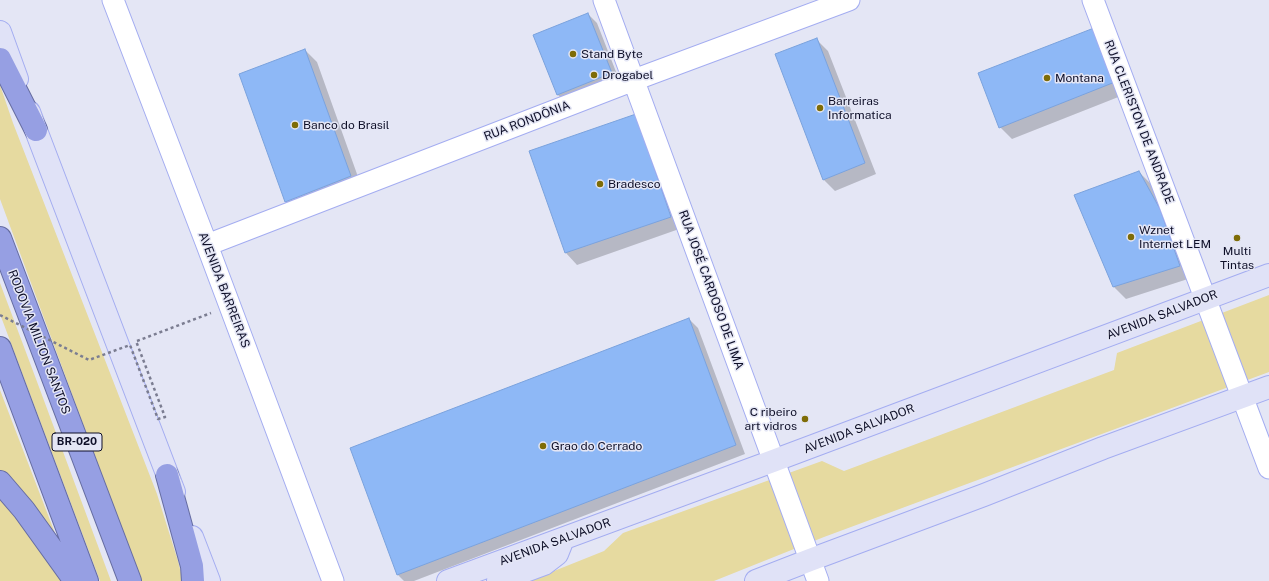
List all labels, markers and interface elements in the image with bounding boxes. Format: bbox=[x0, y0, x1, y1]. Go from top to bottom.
street label: RUA CLERISTON DE ANDRADE bbox=[1101, 38, 1177, 206]
place label: Stand Byte bbox=[581, 47, 643, 61]
marker: Stand Byte bbox=[568, 49, 578, 59]
place label: Drogabel bbox=[602, 68, 653, 82]
marker: Drogabel bbox=[589, 70, 599, 80]
place label: Montana bbox=[1055, 71, 1104, 85]
marker: Montana bbox=[1042, 73, 1052, 83]
place label: Barreiras Informatica bbox=[828, 94, 892, 122]
street label: RUA RONDÔNIA bbox=[482, 98, 572, 144]
marker: Barreiras Informatica bbox=[815, 103, 825, 113]
place label: Banco do Brasil bbox=[303, 118, 390, 132]
marker: Banco do Brasil bbox=[290, 120, 300, 130]
place label: Bradesco bbox=[608, 177, 660, 191]
marker: Bradesco bbox=[595, 179, 605, 189]
street label: RUA JOSÉ CARDOSO DE LIMA bbox=[675, 208, 747, 372]
place label: Wznet Internet LEM bbox=[1139, 223, 1211, 251]
street label: AVENIDA BARREIRAS bbox=[195, 230, 253, 350]
marker: Wznet Internet LEM bbox=[1126, 232, 1136, 242]
marker: Multi Tintas bbox=[1232, 233, 1242, 243]
place label: Multi Tintas bbox=[1220, 244, 1254, 272]
street label: RODOVIA MILTON SANTOS bbox=[5, 268, 73, 416]
street label: AVENIDA SALVADOR bbox=[1105, 287, 1219, 343]
street label: AVENIDA SALVADOR bbox=[802, 401, 916, 457]
place label: C ribeiro art vidros bbox=[745, 405, 797, 433]
marker: C ribeiro art vidros bbox=[800, 414, 810, 424]
road number: BR-020 bbox=[52, 433, 102, 451]
place label: Grao do Cerrado bbox=[551, 439, 642, 453]
marker: Grao do Cerrado bbox=[538, 441, 548, 451]
street label: AVENIDA SALVADOR bbox=[497, 515, 613, 569]

